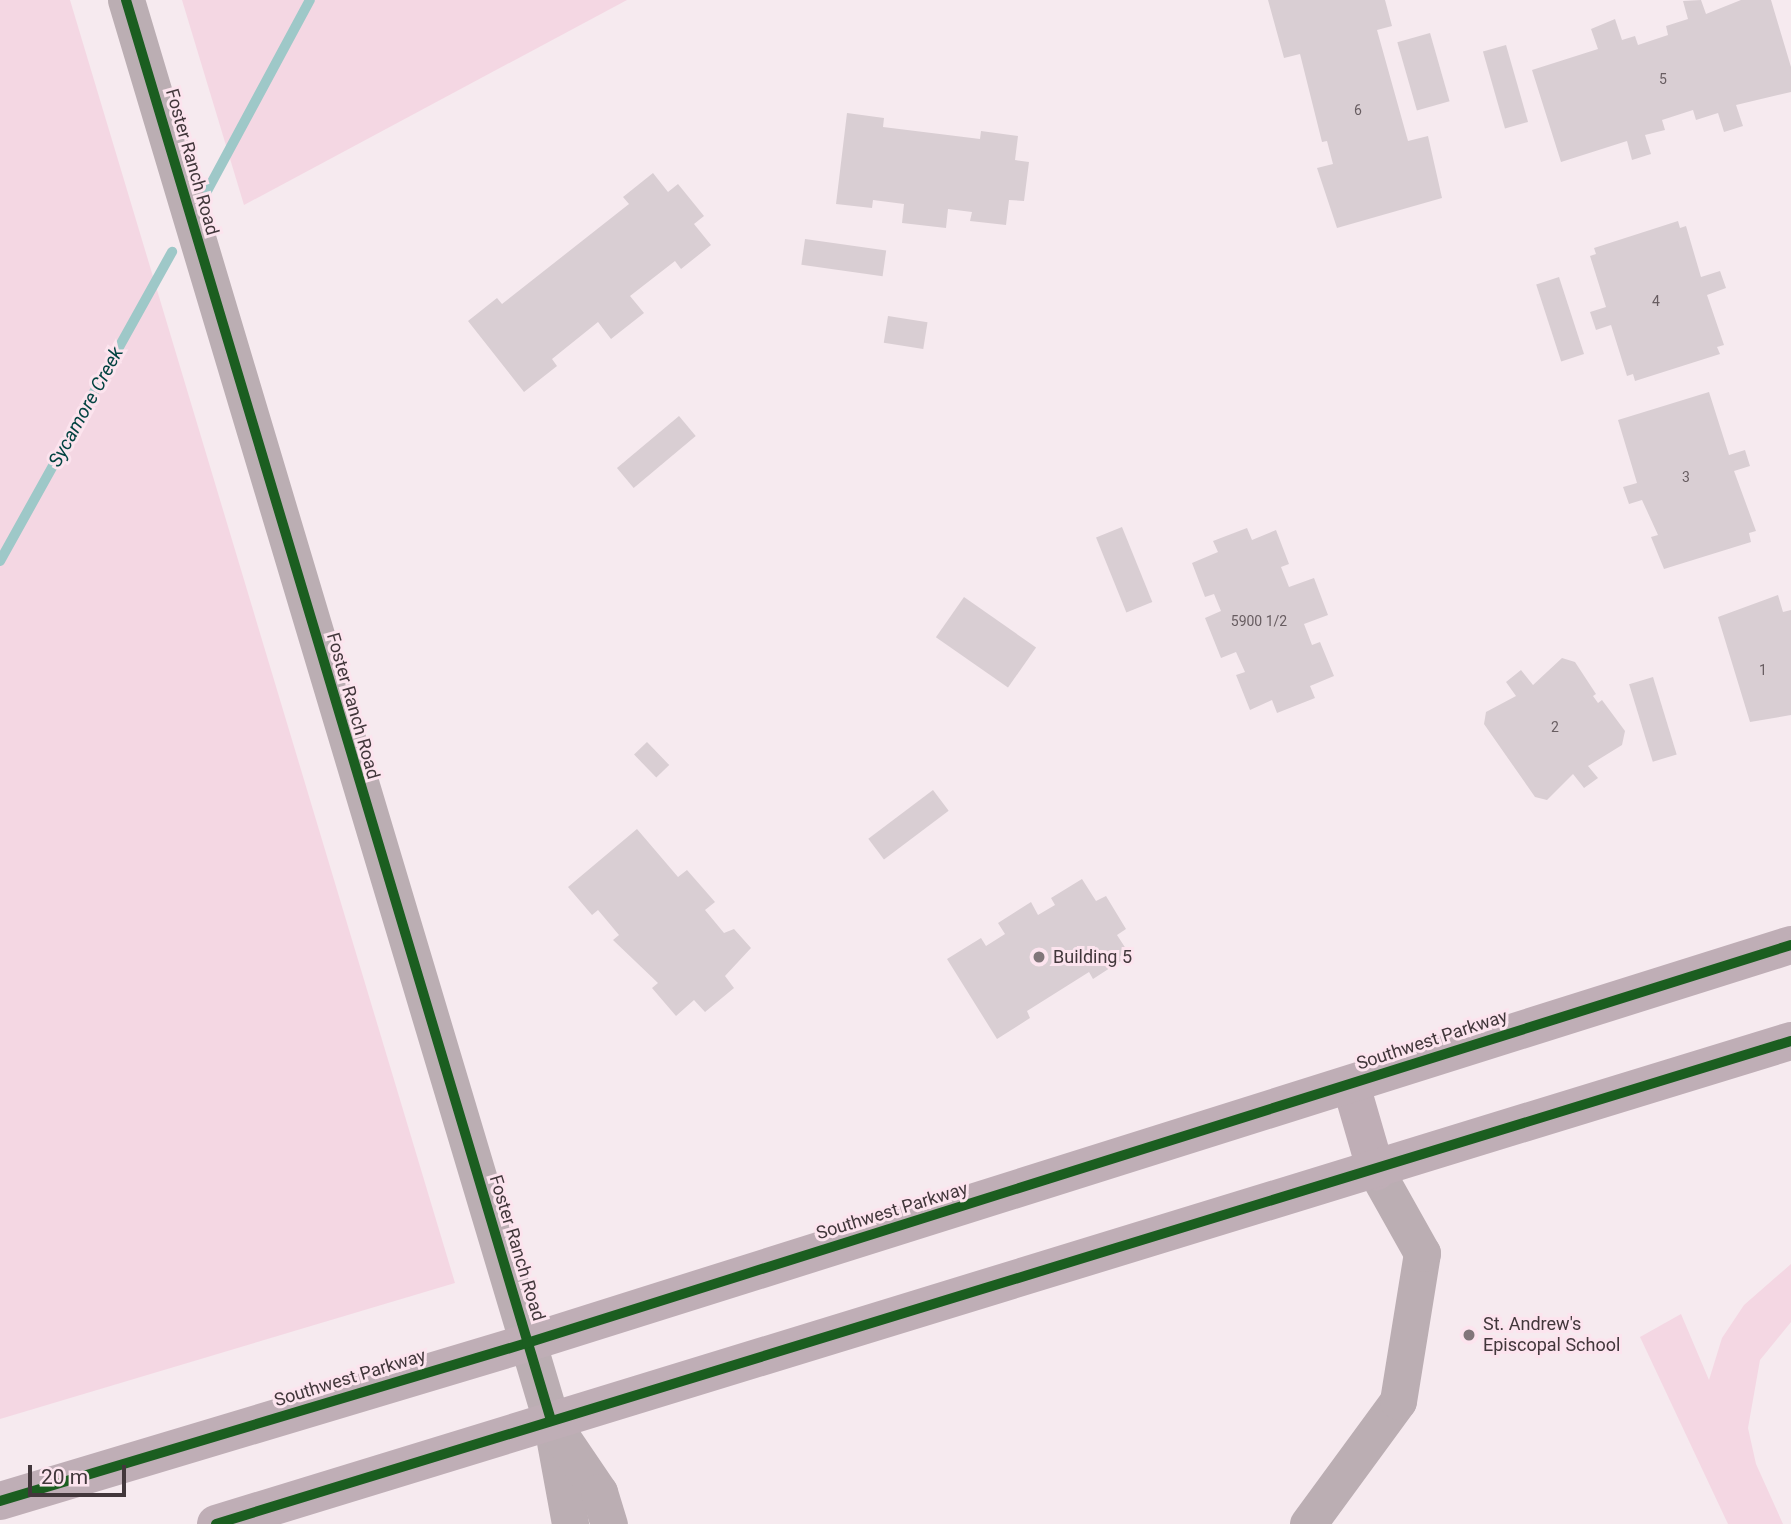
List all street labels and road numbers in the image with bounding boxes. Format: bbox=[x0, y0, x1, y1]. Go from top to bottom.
street label: Foster Ranch Road bbox=[161, 86, 223, 238]
street label: Foster Ranch Road bbox=[322, 630, 384, 782]
street label: Southwest Parkway bbox=[1354, 1005, 1510, 1075]
street label: Foster Ranch Road bbox=[485, 1173, 549, 1323]
street label: Southwest Parkway bbox=[814, 1178, 970, 1244]
street label: Southwest Parkway bbox=[272, 1345, 428, 1411]

